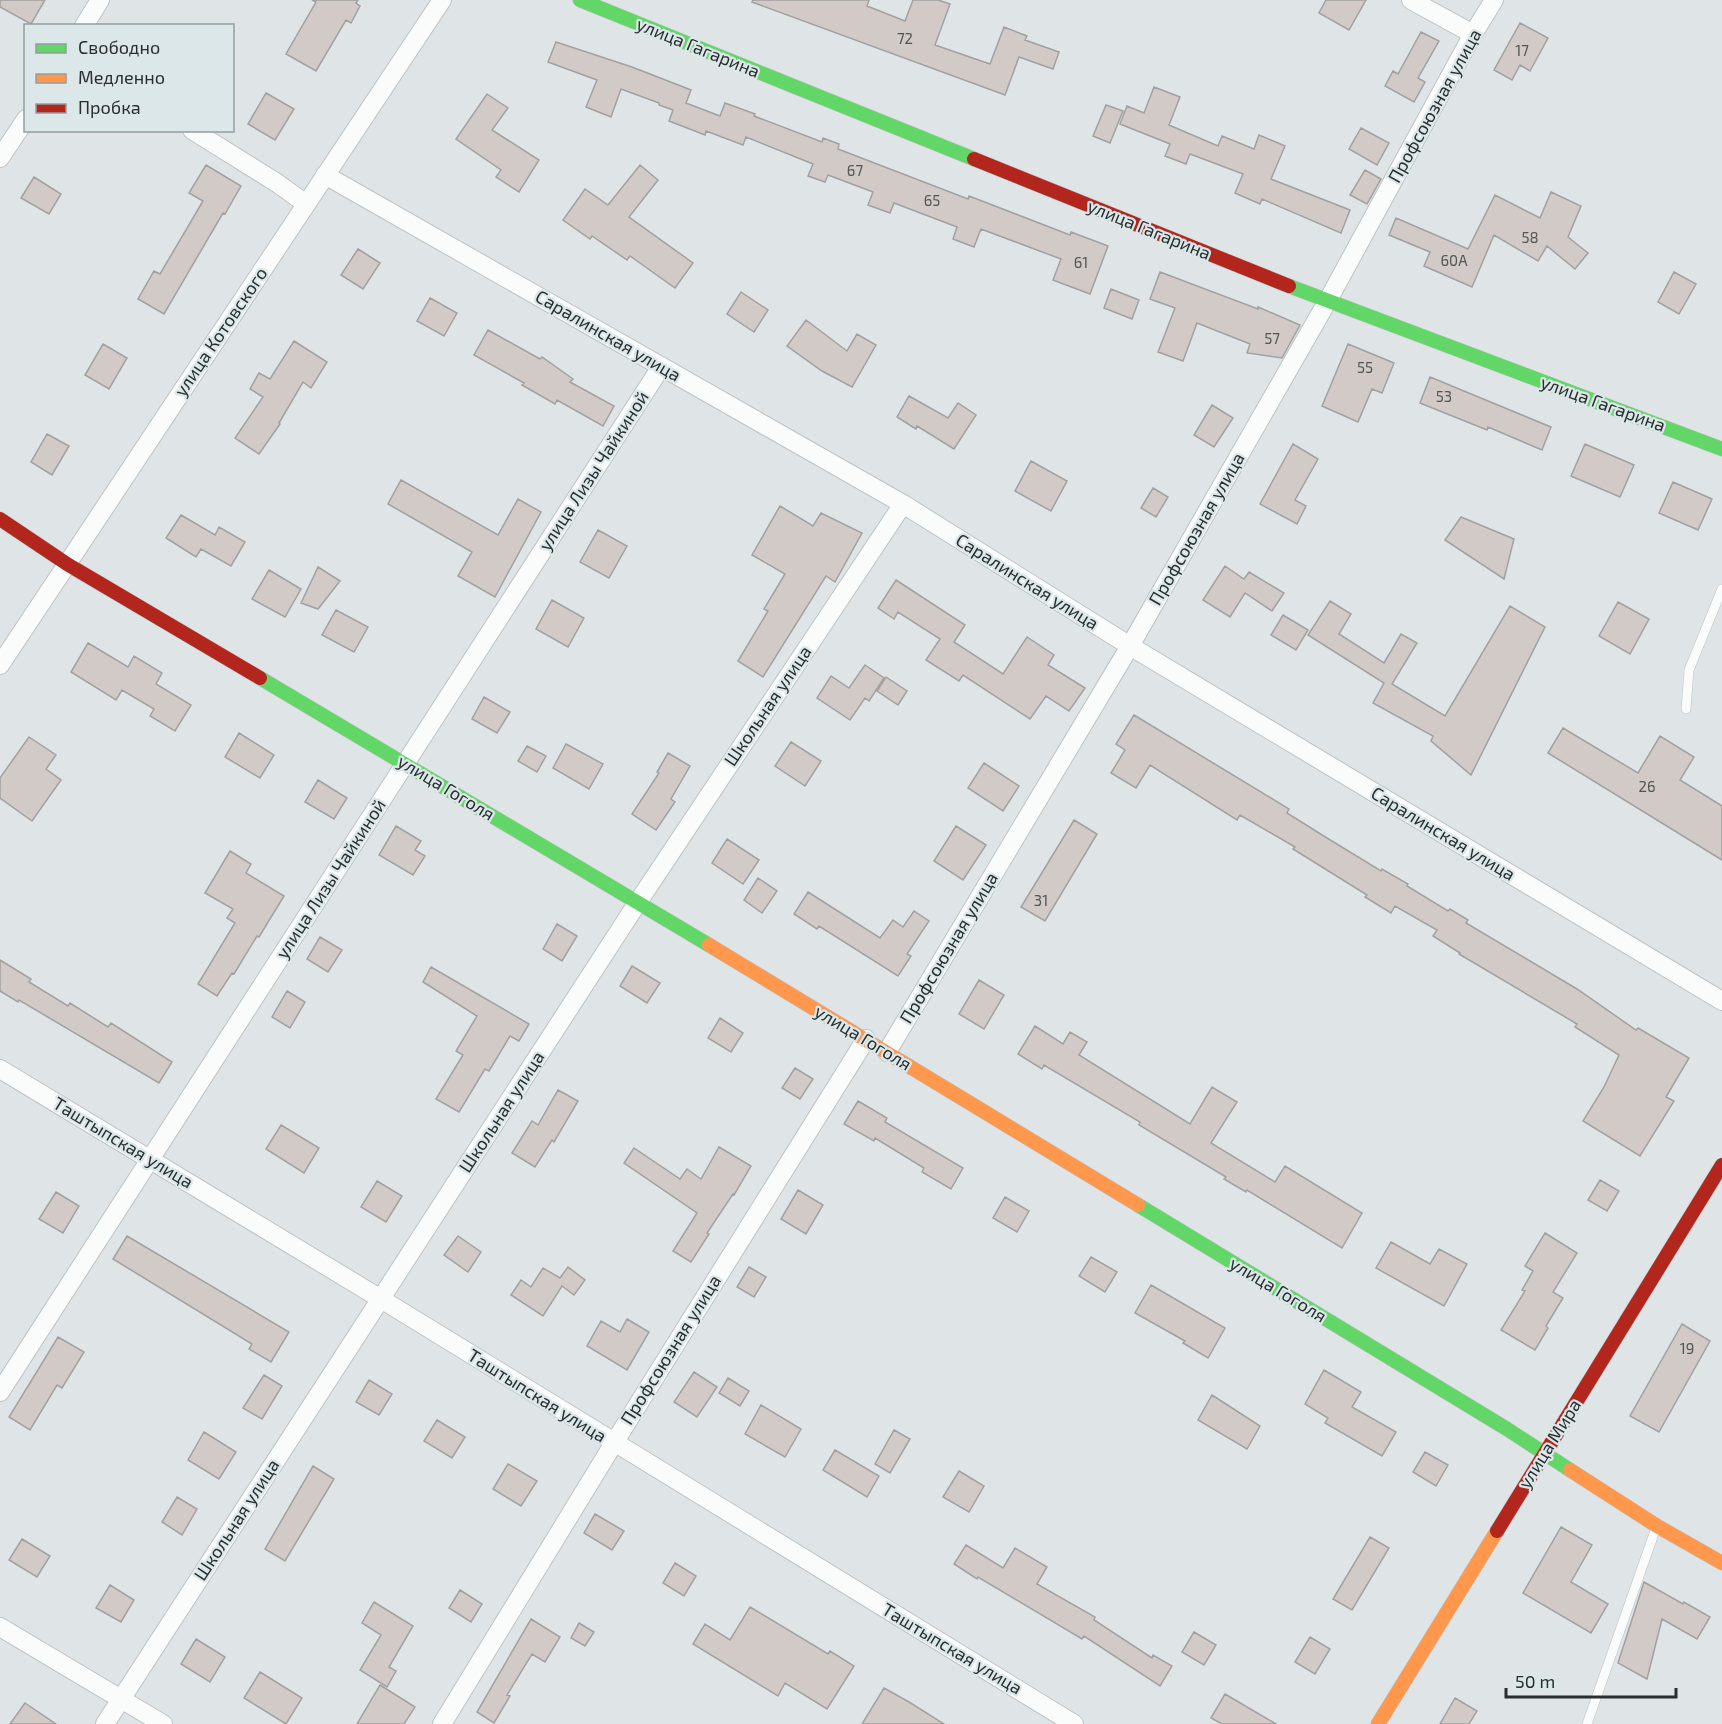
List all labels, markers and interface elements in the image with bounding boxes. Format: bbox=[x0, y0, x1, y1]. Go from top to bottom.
street label: улица Гагарина bbox=[633, 12, 763, 82]
legend bbox=[24, 24, 234, 132]
street label: Профсоюзная улица bbox=[1383, 25, 1486, 186]
house number: 72 bbox=[897, 29, 913, 47]
text: Свободно bbox=[78, 36, 160, 58]
house number: 17 bbox=[1515, 41, 1529, 59]
text: Медленно bbox=[78, 66, 165, 88]
text: Пробка bbox=[78, 96, 141, 118]
house number: 67 bbox=[847, 161, 863, 179]
house number: 65 bbox=[924, 191, 940, 209]
street label: улица Гагарина bbox=[1084, 194, 1214, 264]
house number: 58 bbox=[1521, 228, 1539, 246]
house number: 60А bbox=[1441, 251, 1468, 269]
house number: 61 bbox=[1074, 253, 1088, 271]
street label: улица Котовского bbox=[169, 263, 272, 400]
street label: Саралинская улица bbox=[532, 285, 685, 386]
house number: 57 bbox=[1264, 329, 1280, 347]
house number: 55 bbox=[1357, 358, 1373, 376]
street label: улица Гагарина bbox=[1538, 370, 1669, 436]
street label: улица Лизы Чайкиной bbox=[533, 387, 653, 554]
house number: 53 bbox=[1436, 387, 1452, 405]
street label: Профсоюзная улица bbox=[1143, 448, 1249, 609]
street label: Саралинская улица bbox=[952, 528, 1103, 634]
street label: Школьная улица bbox=[719, 641, 816, 770]
street label: улица Гоголя bbox=[394, 750, 499, 825]
house number: 26 bbox=[1638, 777, 1656, 795]
street label: Саралинская улица bbox=[1367, 781, 1520, 885]
street label: улица Лизы Чайкиной bbox=[270, 795, 390, 962]
street label: Профсоюзная улица bbox=[894, 868, 1002, 1027]
house number: 31 bbox=[1034, 891, 1048, 909]
street label: улица Гоголя bbox=[811, 1000, 916, 1075]
street label: Школьная улица bbox=[454, 1047, 549, 1176]
street label: Таштыпская улица bbox=[49, 1092, 198, 1193]
street label: улица Гоголя bbox=[1226, 1252, 1331, 1327]
street label: Профсоюзная улица bbox=[615, 1271, 725, 1428]
house number: 19 bbox=[1680, 1339, 1694, 1357]
street label: Таштыпская улица bbox=[464, 1344, 611, 1447]
street label: улица Мира bbox=[1513, 1395, 1585, 1492]
street label: Школьная улица bbox=[189, 1455, 284, 1584]
street label: Таштыпская улица bbox=[878, 1598, 1027, 1699]
scale bar bbox=[1506, 1661, 1676, 1699]
text: 50 m bbox=[1515, 1670, 1555, 1692]

